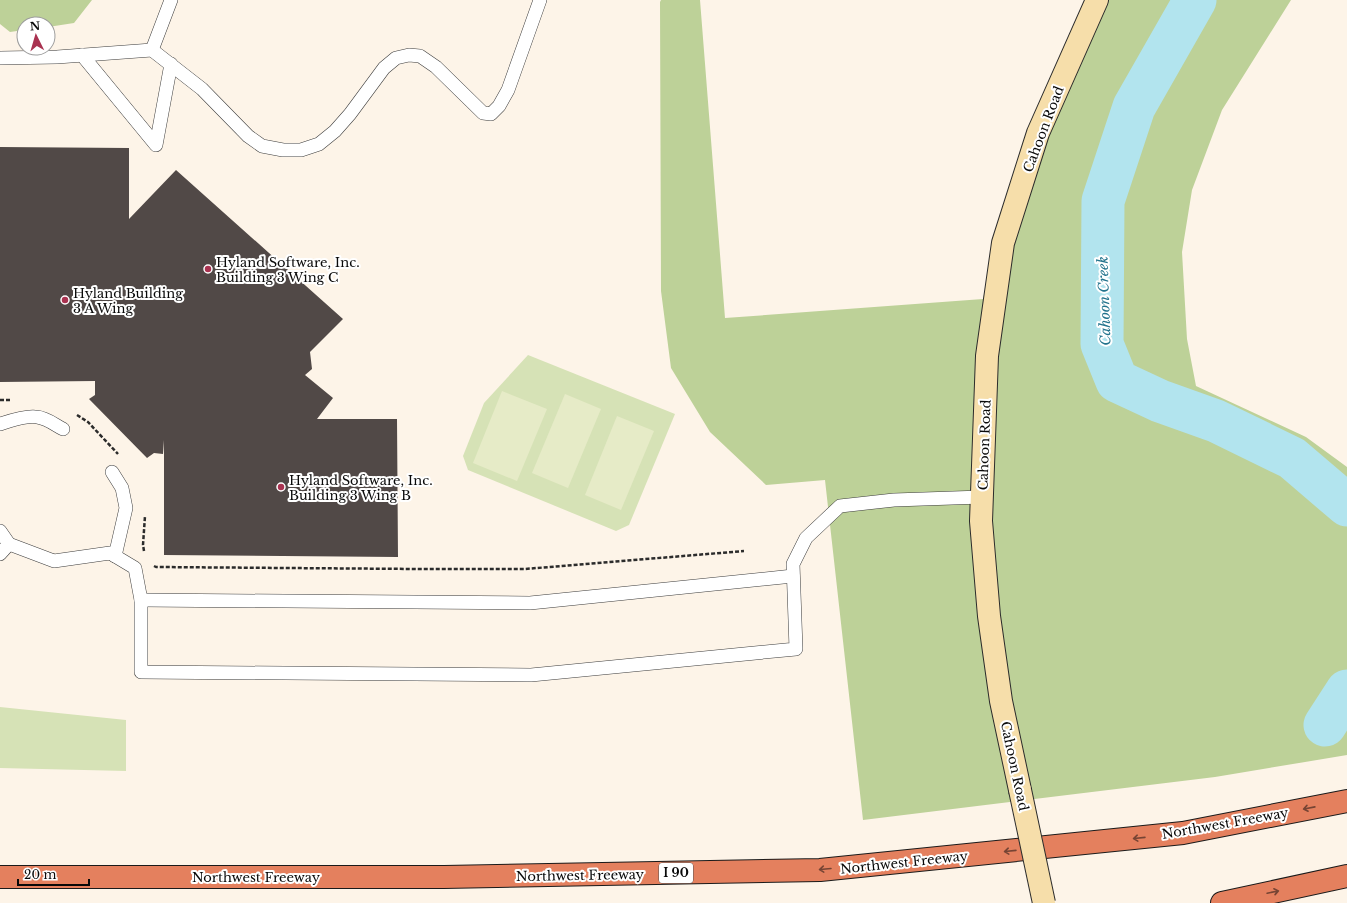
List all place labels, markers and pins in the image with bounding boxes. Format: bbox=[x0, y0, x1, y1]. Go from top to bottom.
place label: Hyland Software, Inc. Building 3 Wing C bbox=[216, 254, 360, 286]
marker: Hyland Software, Inc. Building 3 Wing C bbox=[203, 264, 213, 274]
place label: Hyland Building 3 A Wing bbox=[73, 285, 183, 317]
marker: Hyland Building 3 A Wing bbox=[60, 295, 70, 305]
place label: Hyland Software, Inc. Building 3 Wing B bbox=[289, 472, 433, 504]
marker: Hyland Software, Inc. Building 3 Wing B bbox=[276, 482, 286, 492]

